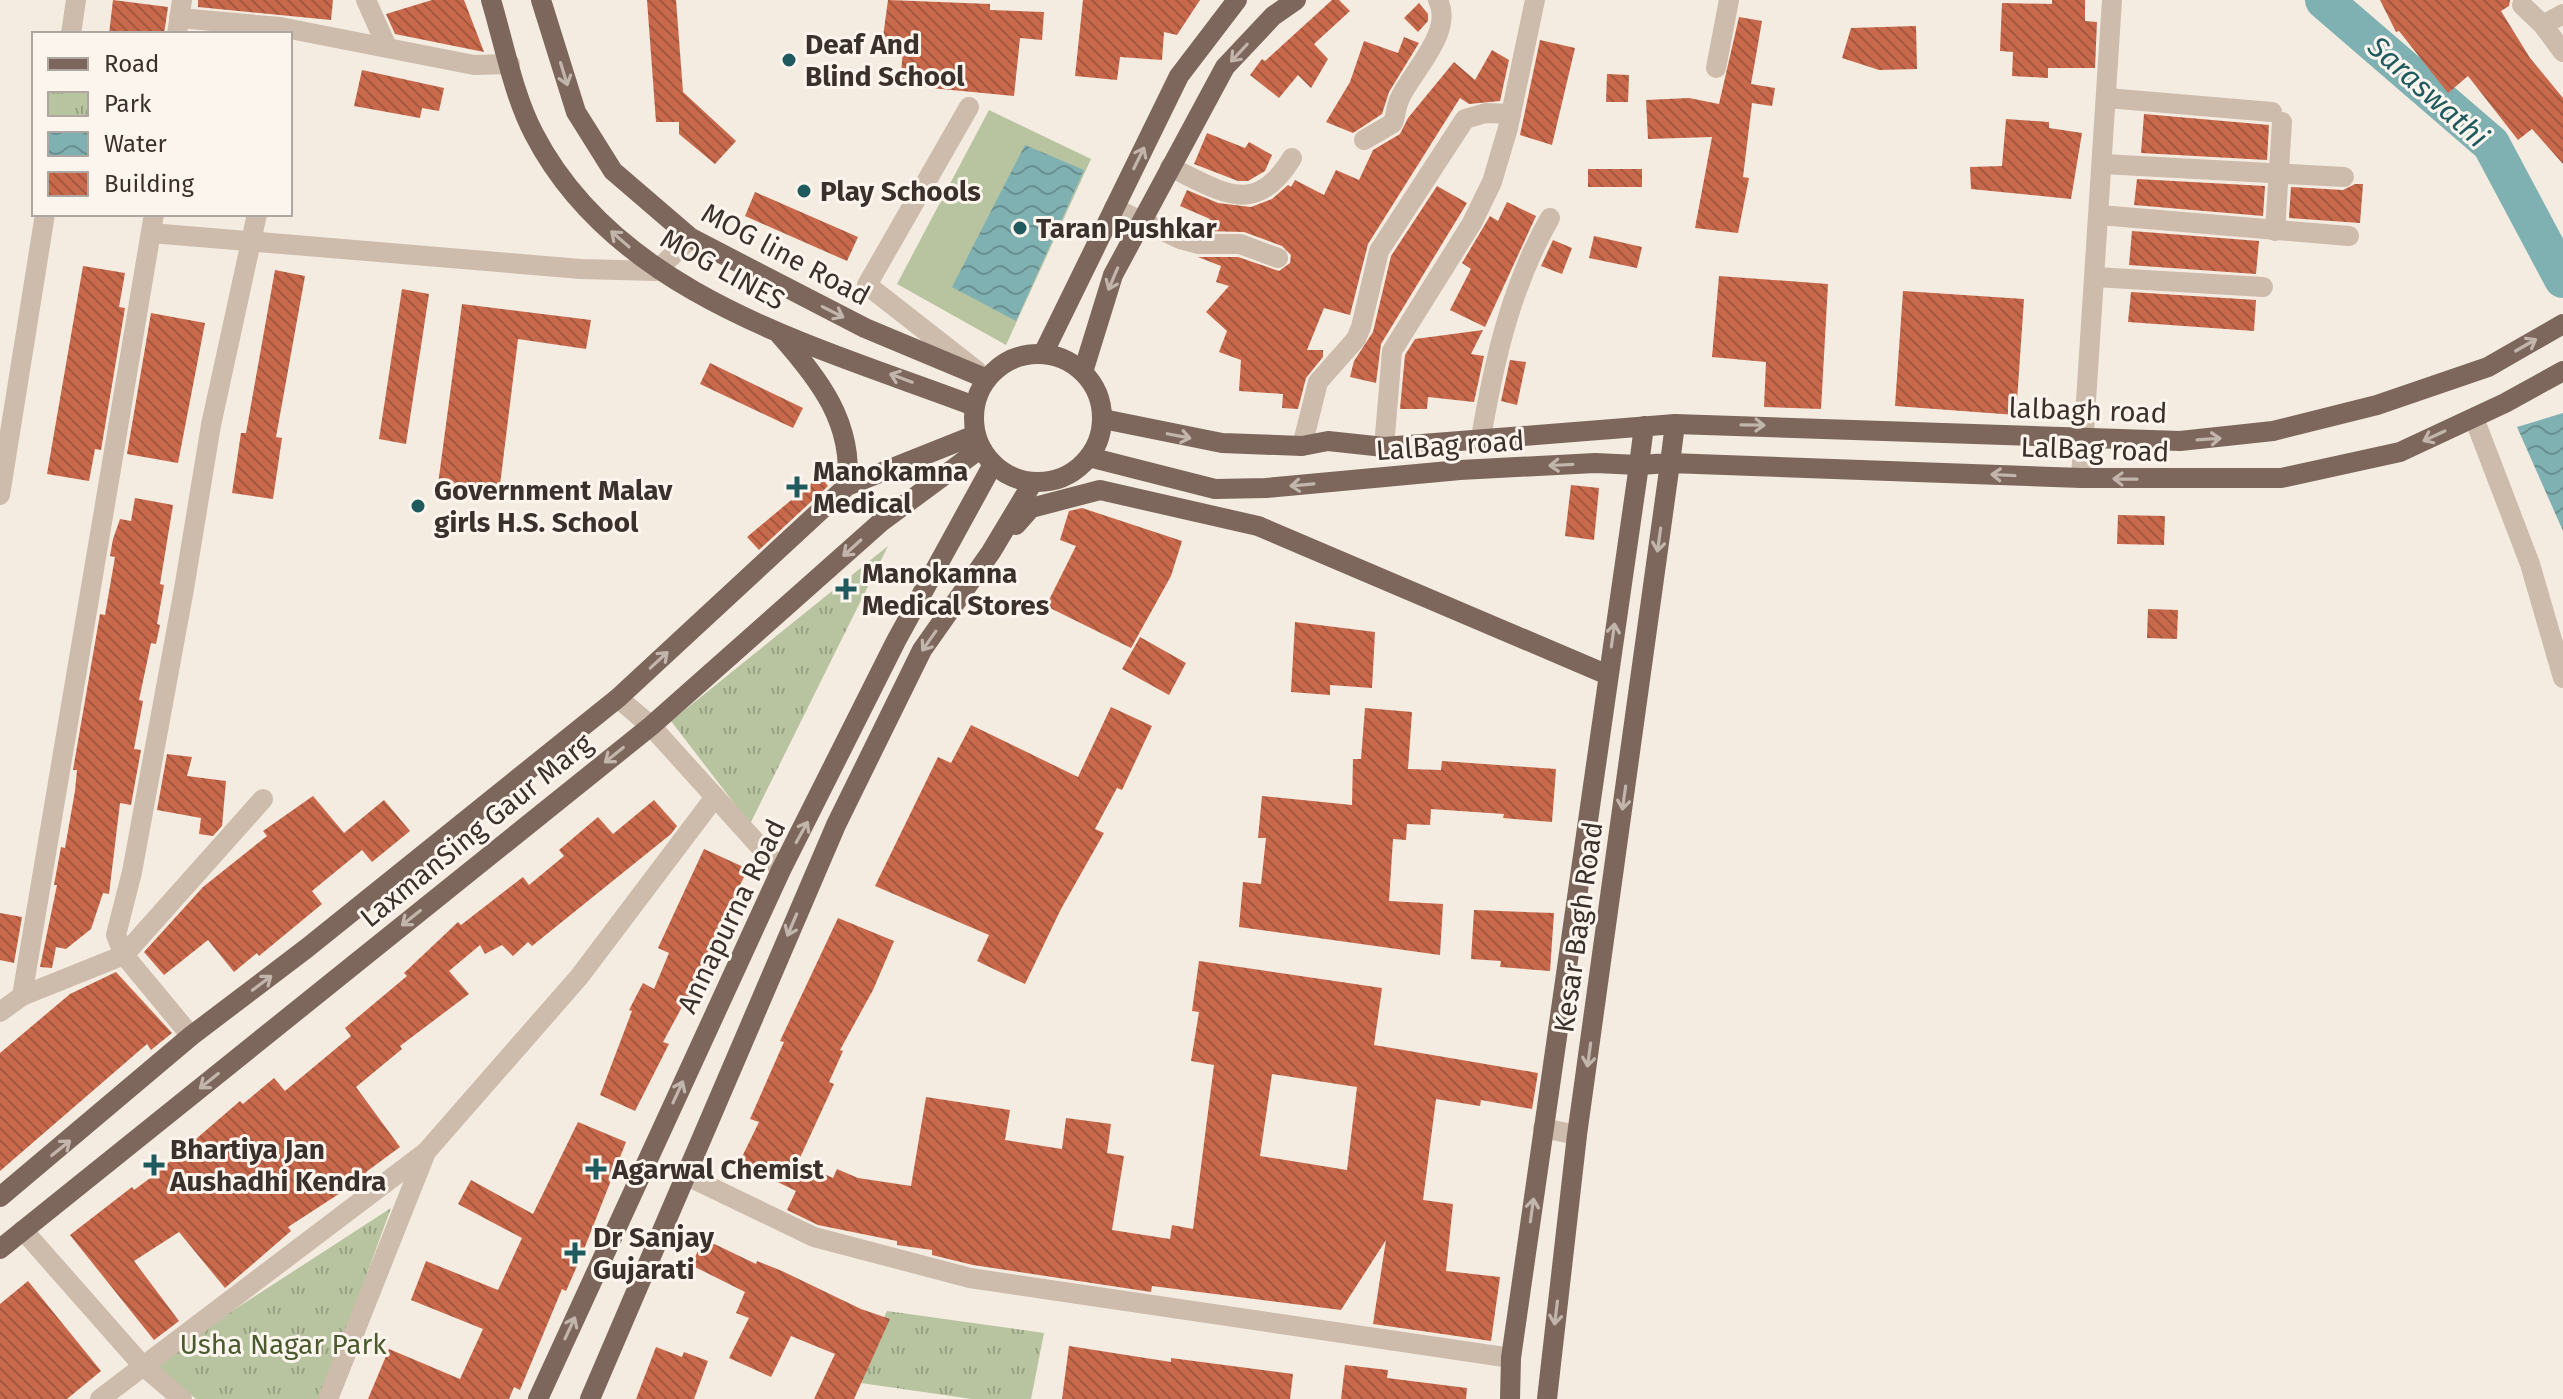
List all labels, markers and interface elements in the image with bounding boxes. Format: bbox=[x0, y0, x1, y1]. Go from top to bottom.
place label: Deaf And Blind School bbox=[805, 28, 965, 93]
water label: Saraswathi bbox=[2360, 28, 2496, 156]
legend bbox=[32, 32, 292, 216]
one-way arrow bbox=[1230, 42, 1248, 62]
text: Road bbox=[104, 50, 159, 78]
marker: Deaf And Blind School bbox=[780, 51, 798, 69]
one-way arrow bbox=[557, 61, 572, 87]
text: Park bbox=[104, 90, 152, 118]
text: Water bbox=[104, 130, 168, 158]
one-way arrow bbox=[1132, 146, 1147, 170]
text: Building bbox=[104, 170, 194, 198]
place label: Play Schools bbox=[820, 175, 981, 208]
marker: Play Schools bbox=[795, 182, 813, 200]
street label: MOG line Road bbox=[696, 196, 876, 313]
place label: Taran Pushkar bbox=[1036, 212, 1218, 245]
marker: Taran Pushkar bbox=[1011, 219, 1029, 237]
street label: MOG LINES bbox=[655, 222, 791, 317]
one-way arrow bbox=[610, 230, 630, 248]
one-way arrow bbox=[1105, 267, 1120, 291]
one-way arrow bbox=[821, 304, 845, 320]
one-way arrow bbox=[2513, 337, 2537, 352]
one-way arrow bbox=[889, 370, 914, 384]
street label: lalbagh road bbox=[2008, 391, 2168, 430]
one-way arrow bbox=[1739, 418, 1766, 433]
street label: LalBag road bbox=[1375, 424, 1525, 467]
one-way arrow bbox=[1166, 429, 1191, 444]
one-way arrow bbox=[2423, 429, 2447, 444]
street label: LalBag road bbox=[2020, 430, 2170, 469]
one-way arrow bbox=[2195, 431, 2222, 446]
place label: Manokamna Medical bbox=[813, 455, 968, 520]
one-way arrow bbox=[1548, 458, 1575, 473]
one-way arrow bbox=[1990, 467, 2017, 482]
one-way arrow bbox=[2112, 471, 2139, 487]
place label: Government Malav girls H.S. School bbox=[434, 474, 673, 539]
marker: Manokamna Medical bbox=[788, 478, 806, 496]
one-way arrow bbox=[1289, 478, 1316, 493]
marker: Government Malav girls H.S. School bbox=[409, 497, 427, 515]
one-way arrow bbox=[1651, 527, 1666, 552]
one-way arrow bbox=[842, 538, 862, 556]
place label: Manokamna Medical Stores bbox=[862, 557, 1049, 622]
marker: Manokamna Medical Stores bbox=[837, 580, 855, 598]
one-way arrow bbox=[1606, 623, 1621, 649]
one-way arrow bbox=[921, 629, 937, 651]
one-way arrow bbox=[648, 651, 668, 669]
street label: LaxmanSing Gaur Marg bbox=[354, 726, 599, 934]
one-way arrow bbox=[604, 746, 625, 764]
one-way arrow bbox=[1617, 784, 1632, 810]
street label: Annapurna Road bbox=[670, 814, 793, 1018]
one-way arrow bbox=[795, 820, 810, 844]
street label: Kesar Bagh Road bbox=[1547, 820, 1610, 1035]
one-way arrow bbox=[401, 909, 422, 927]
one-way arrow bbox=[784, 913, 799, 937]
one-way arrow bbox=[251, 974, 272, 991]
one-way arrow bbox=[1581, 1042, 1596, 1067]
one-way arrow bbox=[199, 1072, 219, 1090]
one-way arrow bbox=[671, 1080, 686, 1104]
place label: Bhartiya Jan Aushadhi Kendra bbox=[169, 1133, 386, 1198]
one-way arrow bbox=[50, 1139, 71, 1157]
place label: Agarwal Chemist bbox=[611, 1153, 825, 1186]
marker: Bhartiya Jan Aushadhi Kendra bbox=[145, 1156, 163, 1174]
marker: Agarwal Chemist bbox=[587, 1160, 605, 1178]
one-way arrow bbox=[1525, 1198, 1540, 1224]
place label: Dr Sanjay Gujarati bbox=[593, 1221, 714, 1286]
marker: Dr Sanjay Gujarati bbox=[564, 1242, 586, 1264]
one-way arrow bbox=[1548, 1300, 1563, 1325]
one-way arrow bbox=[563, 1316, 578, 1340]
park label: Usha Nagar Park bbox=[179, 1328, 387, 1361]

